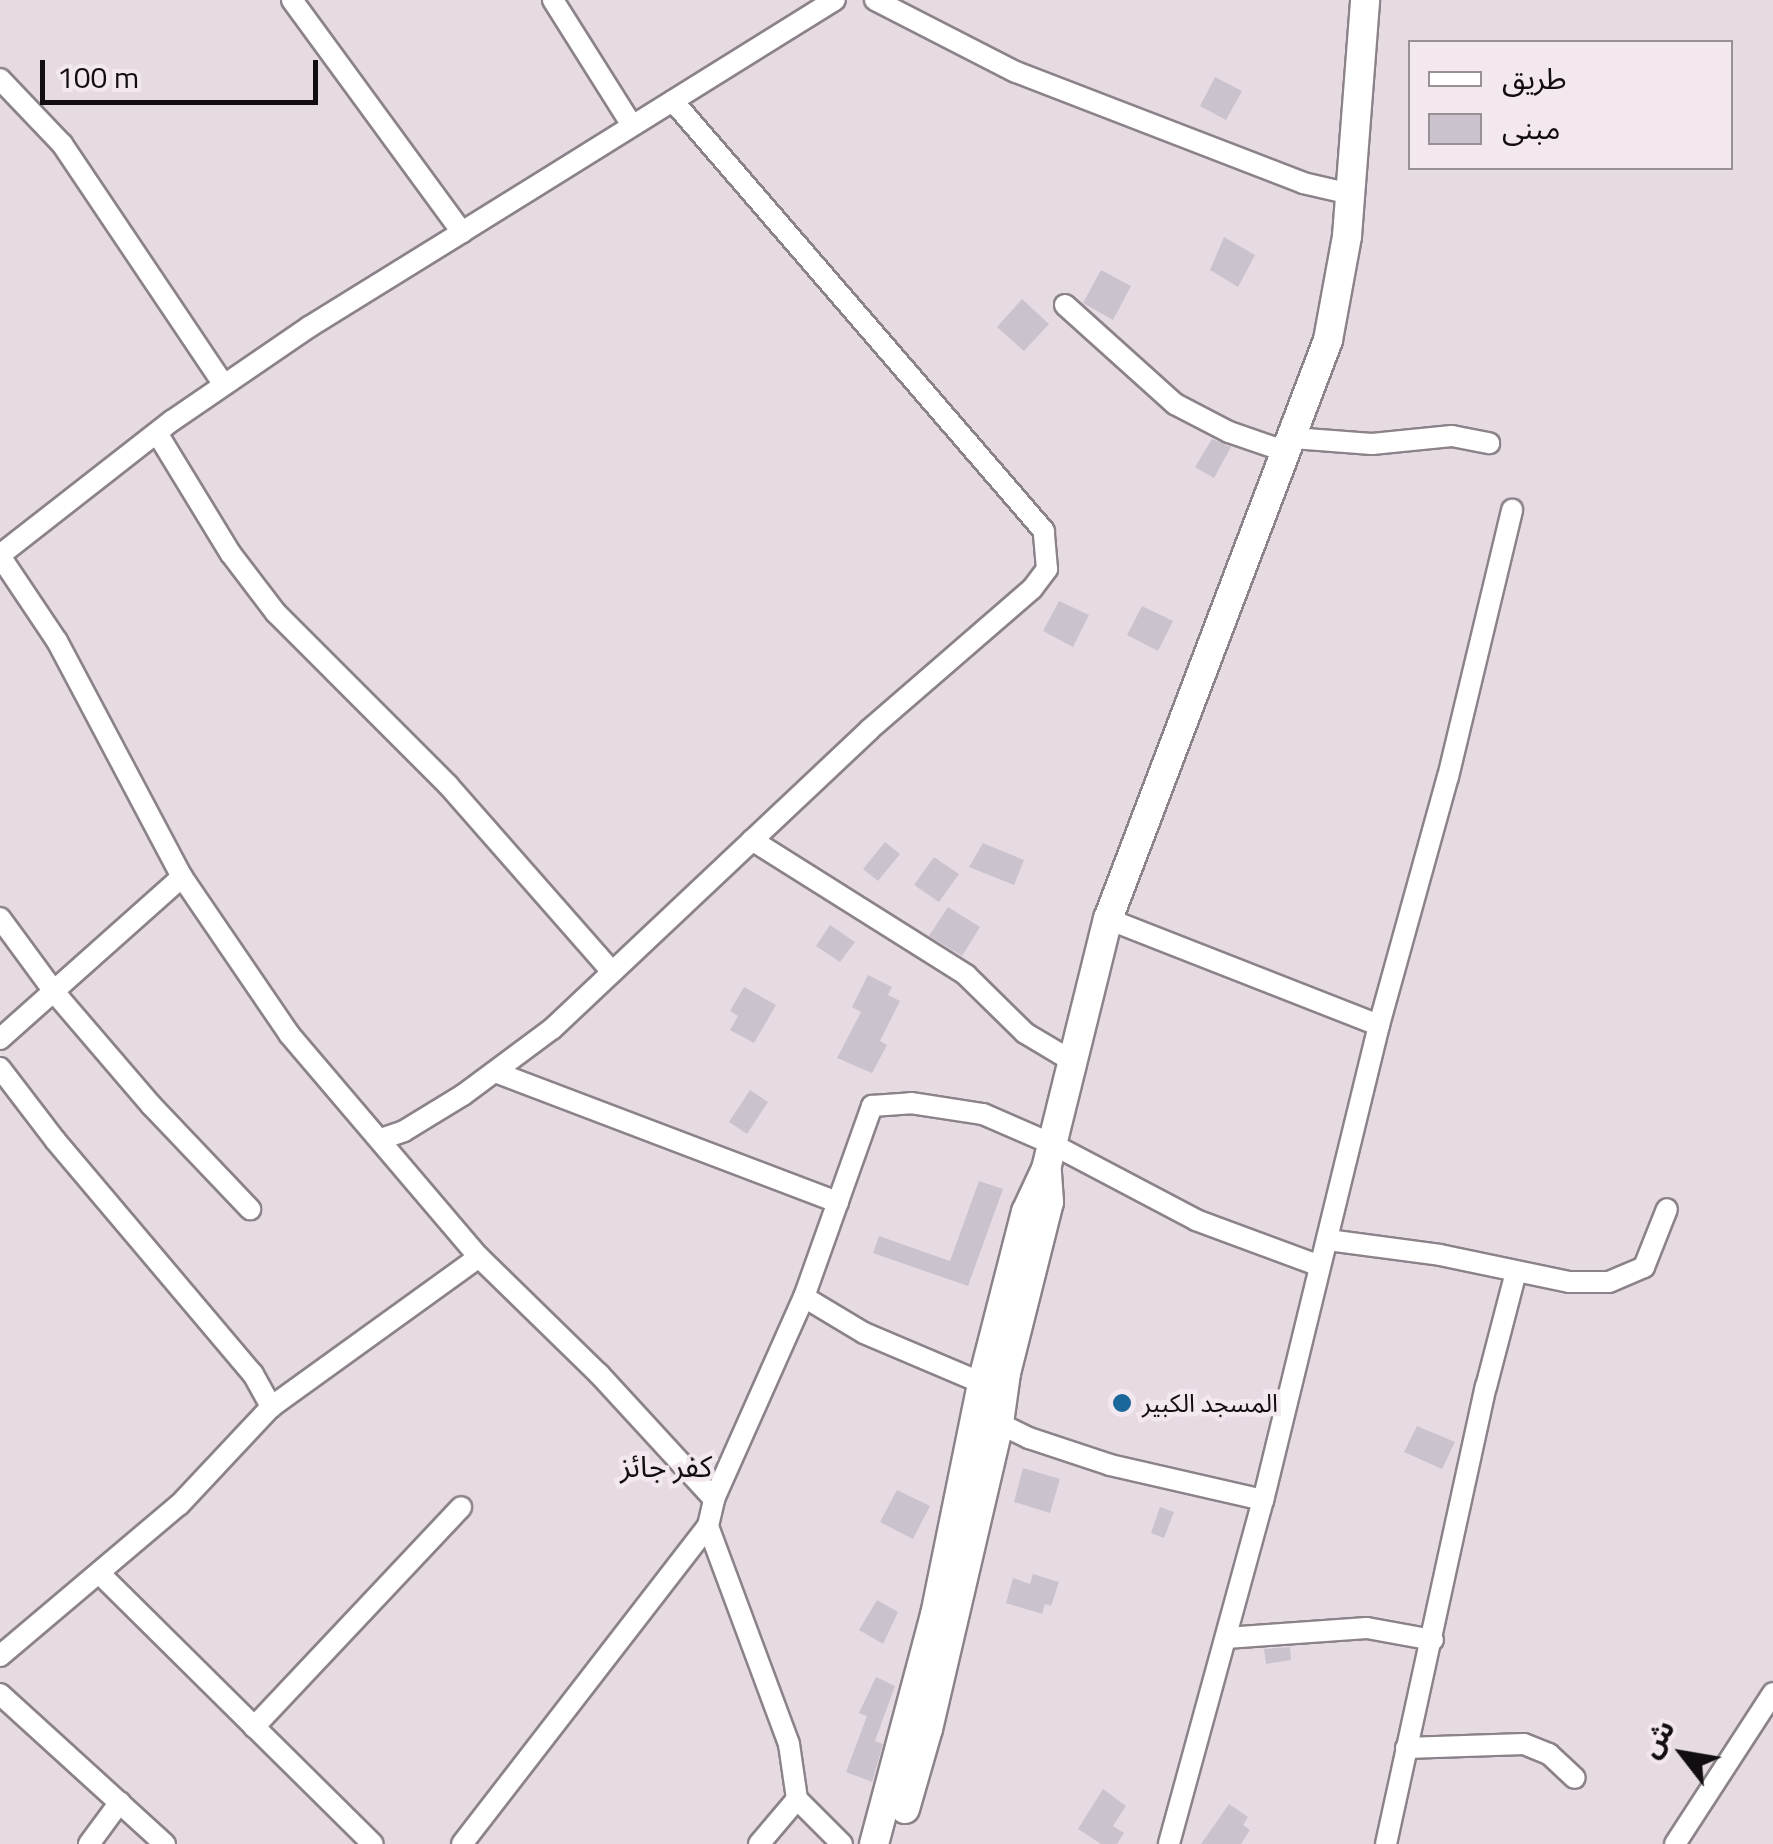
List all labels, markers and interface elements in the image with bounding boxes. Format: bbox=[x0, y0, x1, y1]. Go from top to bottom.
scale bar bbox=[45, 40, 322, 102]
legend bbox=[1408, 40, 1733, 170]
text: 100 m bbox=[57, 54, 139, 100]
text: طريق bbox=[1502, 55, 1567, 101]
text: مبنى bbox=[1502, 105, 1560, 151]
place label: المسجد الكبير bbox=[1142, 1388, 1278, 1418]
marker: المسجد الكبير bbox=[1111, 1392, 1133, 1414]
district label: كفر جائز bbox=[620, 1448, 712, 1484]
north arrow bbox=[1633, 1704, 1733, 1804]
text: ش bbox=[1629, 1711, 1685, 1766]

